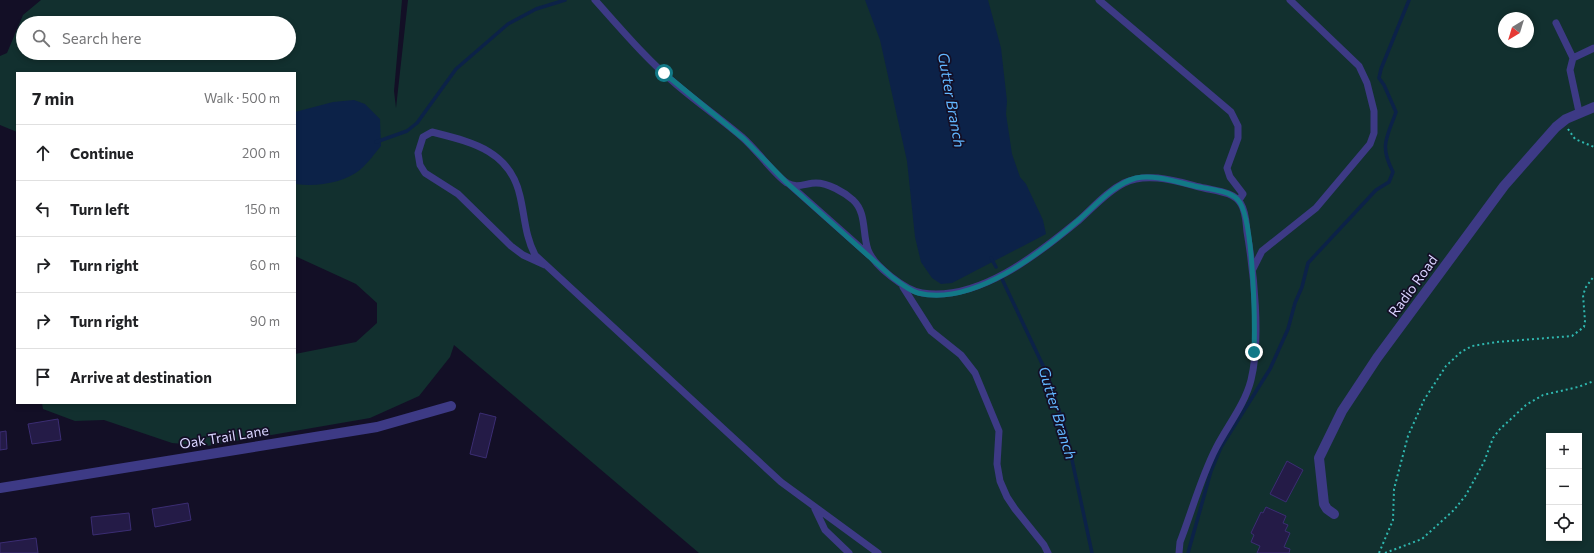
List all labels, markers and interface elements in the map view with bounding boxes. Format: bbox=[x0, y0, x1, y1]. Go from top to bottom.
north arrow bbox=[1498, 12, 1534, 48]
search box bbox=[16, 16, 296, 60]
icon: search bbox=[30, 27, 52, 49]
text: Search here bbox=[62, 29, 141, 47]
water label: Gutter Branch bbox=[935, 51, 969, 149]
route start bbox=[655, 64, 673, 82]
text: 7 min bbox=[32, 88, 74, 109]
text: Walk · 500 m bbox=[204, 90, 280, 106]
icon: ahead bbox=[32, 142, 54, 164]
text: Continue bbox=[70, 144, 134, 162]
text: 200 m bbox=[242, 145, 280, 161]
icon: left bbox=[32, 198, 54, 220]
text: Turn left bbox=[70, 200, 129, 218]
text: 150 m bbox=[245, 201, 280, 217]
street label: Radio Road bbox=[1385, 252, 1441, 320]
icon: right bbox=[32, 254, 54, 276]
text: Turn right bbox=[70, 256, 139, 274]
text: 60 m bbox=[250, 257, 280, 273]
icon: right bbox=[32, 310, 54, 332]
text: Turn right bbox=[70, 312, 139, 330]
text: 90 m bbox=[250, 313, 280, 329]
route end bbox=[1245, 343, 1263, 361]
water label: Gutter Branch bbox=[1035, 364, 1081, 461]
icon: arrive bbox=[32, 366, 54, 388]
text: Arrive at destination bbox=[70, 368, 212, 386]
street label: Oak Trail Lane bbox=[178, 421, 270, 452]
map controls bbox=[1546, 433, 1582, 541]
button: + bbox=[1546, 433, 1582, 469]
button: − bbox=[1546, 469, 1582, 505]
button: locate bbox=[1546, 505, 1582, 541]

